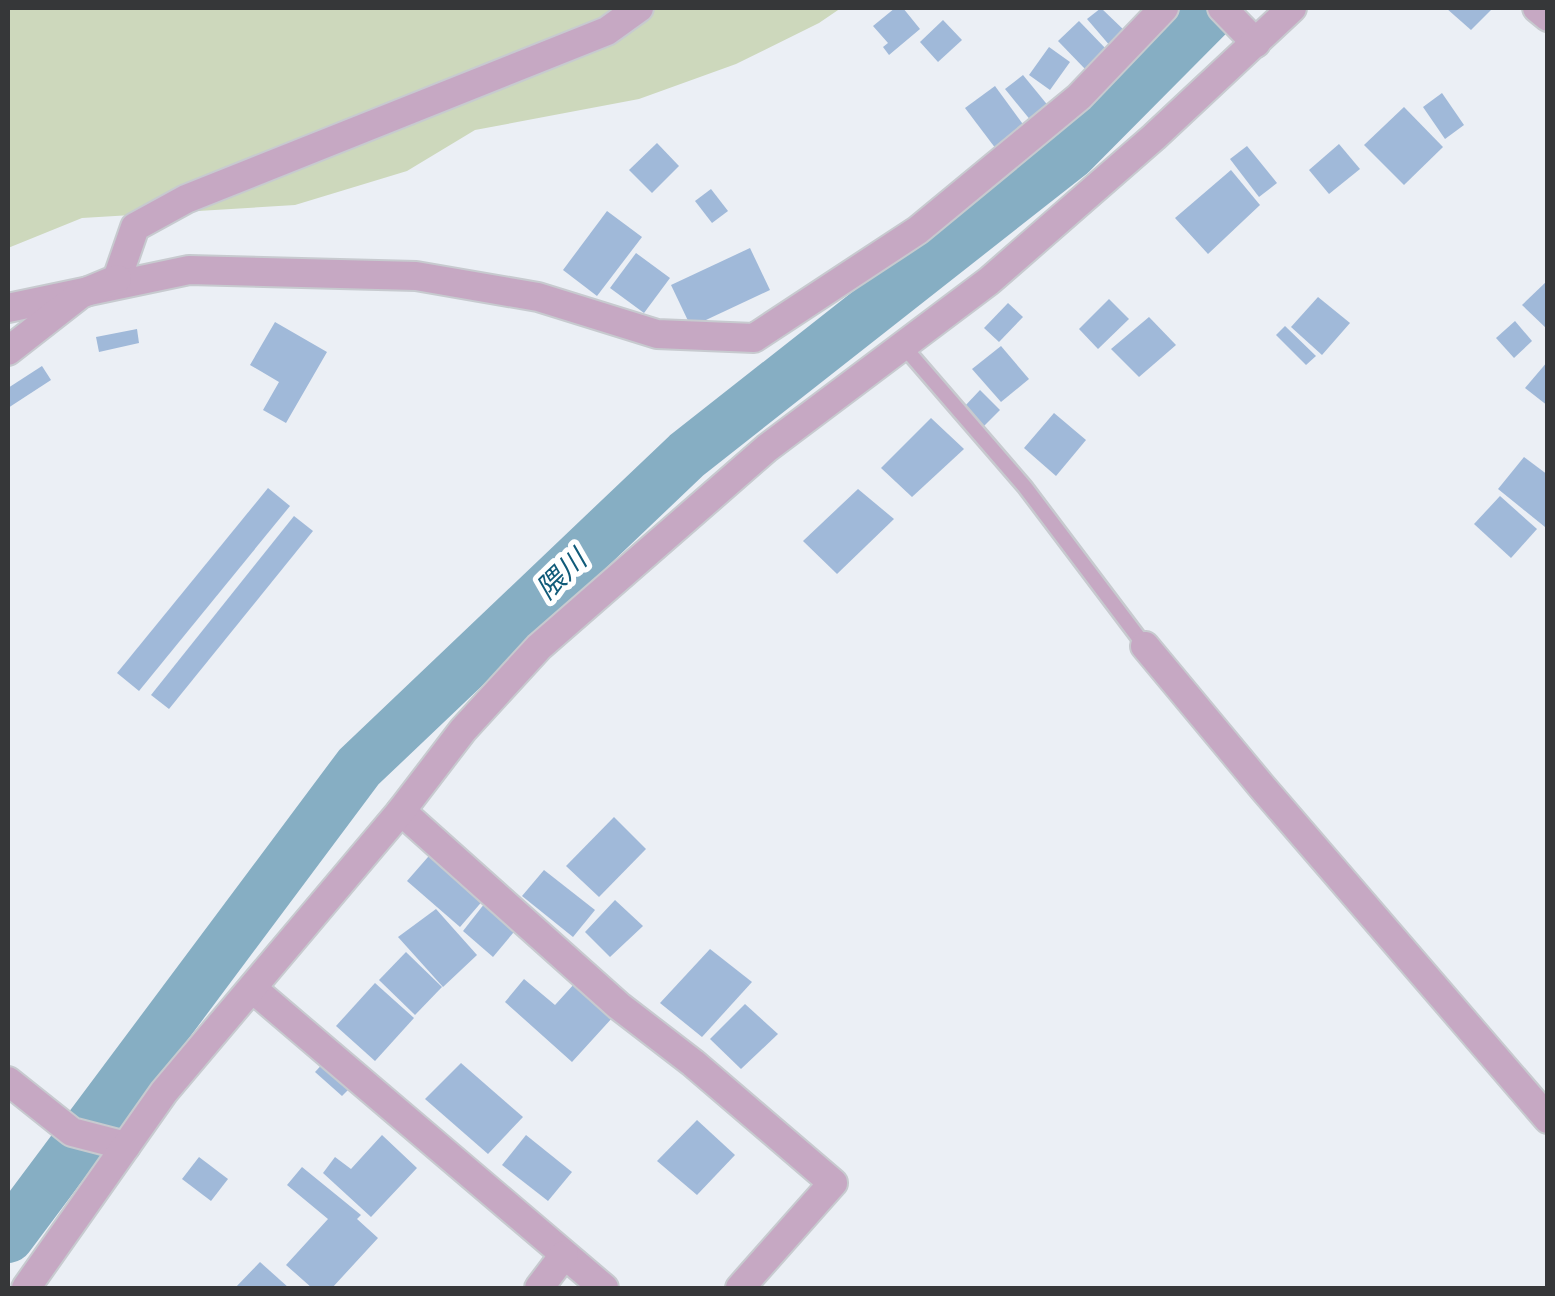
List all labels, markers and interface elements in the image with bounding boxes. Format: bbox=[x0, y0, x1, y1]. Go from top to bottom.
water label: 隈川 bbox=[528, 539, 598, 609]

